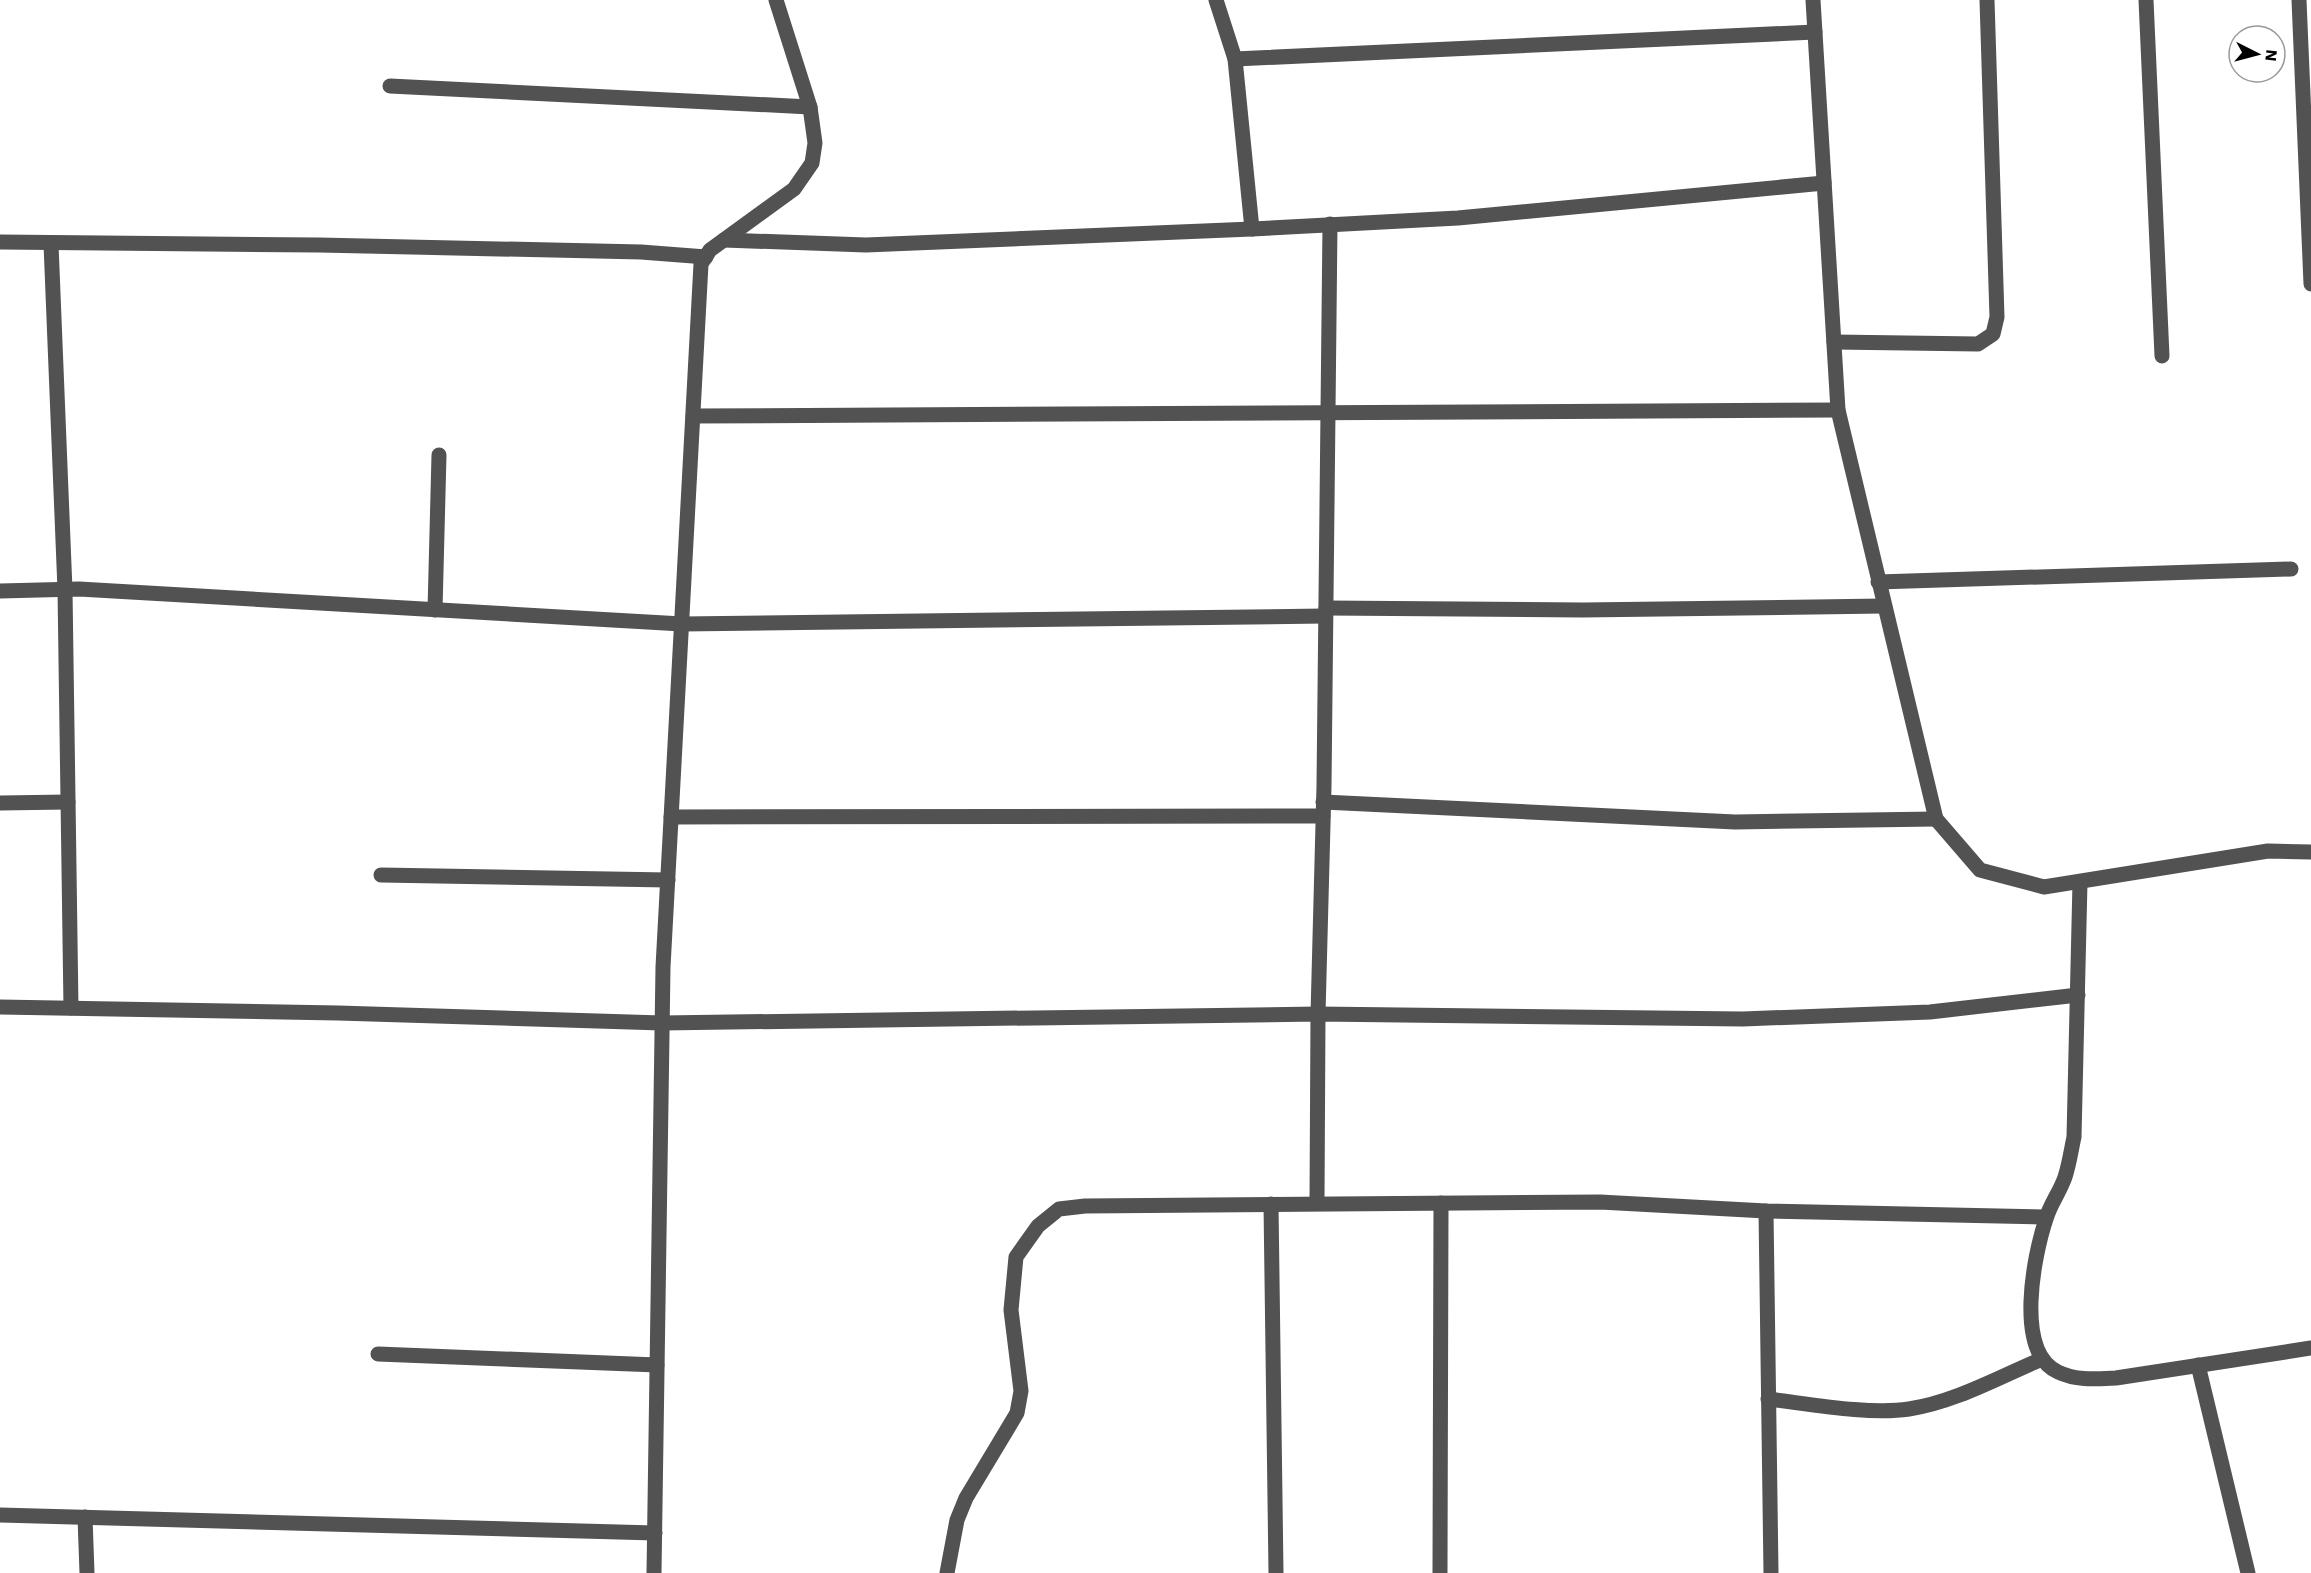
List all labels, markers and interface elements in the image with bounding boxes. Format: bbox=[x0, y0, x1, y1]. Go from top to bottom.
north arrow bbox=[2227, 24, 2287, 84]
text: N bbox=[2261, 49, 2281, 62]

